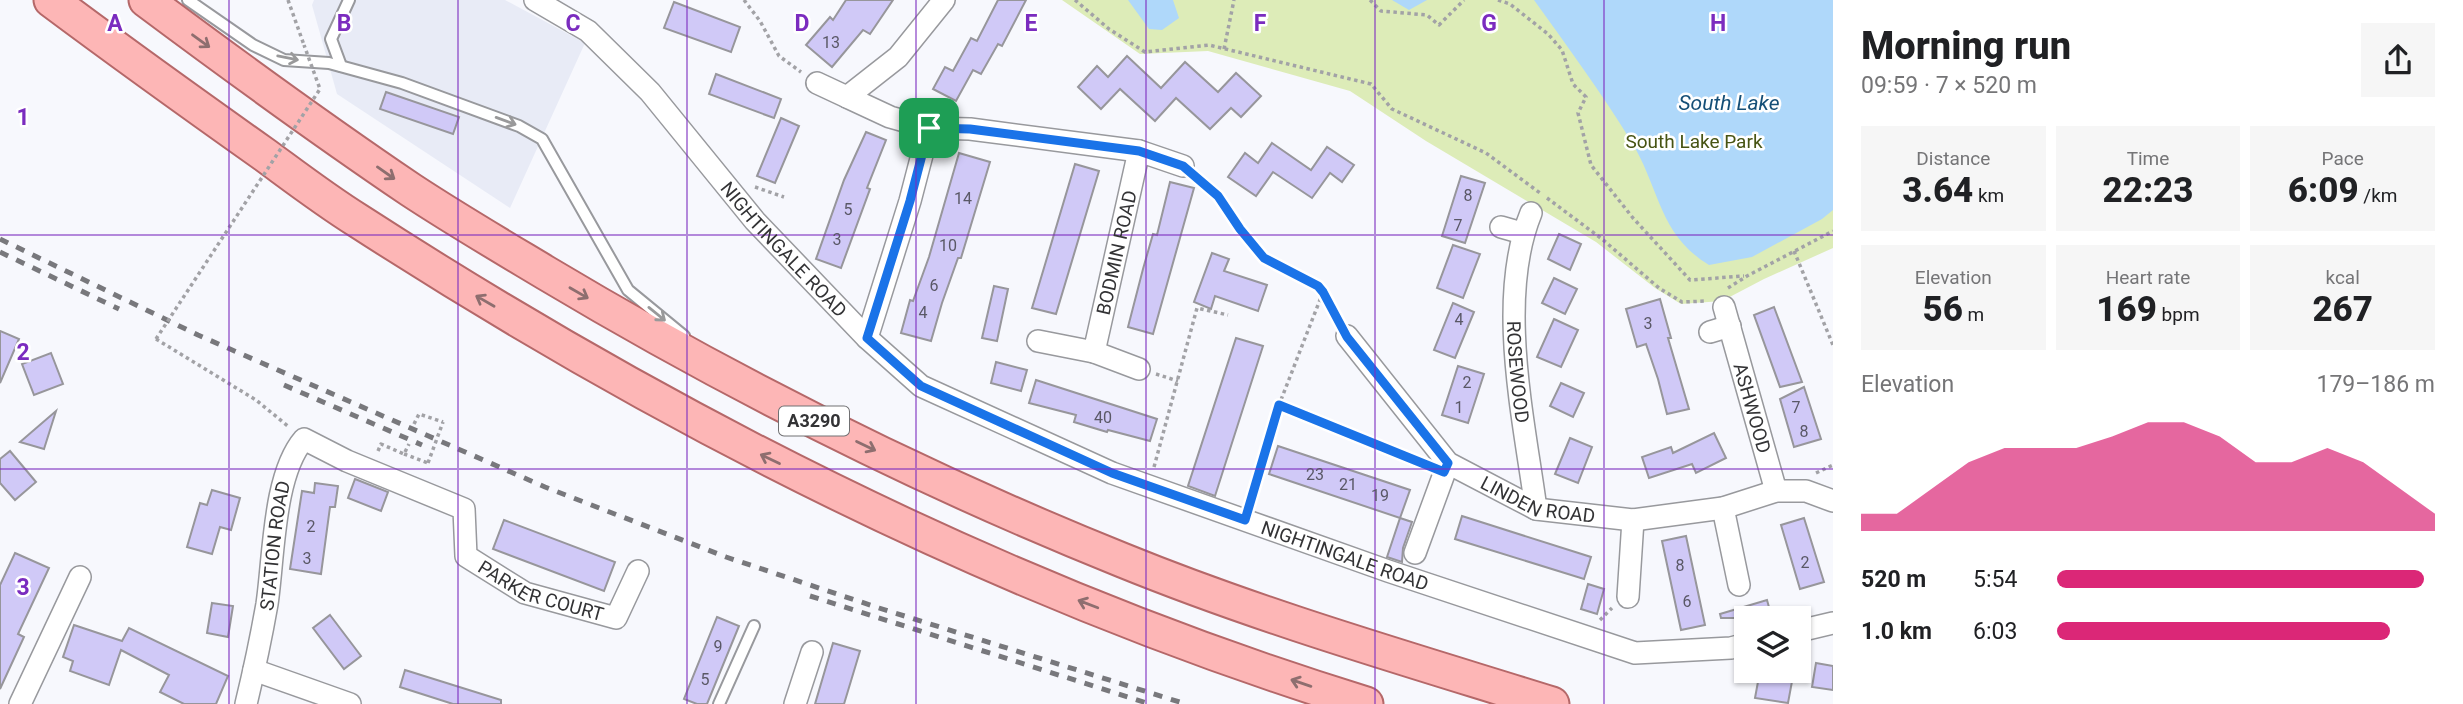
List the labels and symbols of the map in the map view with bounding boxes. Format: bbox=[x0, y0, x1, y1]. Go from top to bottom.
text: A bbox=[107, 10, 123, 37]
text: B bbox=[337, 10, 351, 37]
text: C bbox=[565, 10, 581, 37]
text: D bbox=[795, 10, 809, 37]
text: E bbox=[1025, 10, 1038, 37]
text: F bbox=[1254, 10, 1267, 37]
text: G bbox=[1481, 10, 1497, 37]
text: H bbox=[1710, 10, 1726, 37]
one-way arrow bbox=[191, 33, 209, 48]
house number: 13 bbox=[822, 33, 840, 52]
one-way arrow bbox=[276, 52, 299, 66]
water label: South Lake bbox=[1679, 91, 1780, 115]
pin bbox=[899, 98, 959, 158]
text: 1 bbox=[16, 104, 30, 131]
one-way arrow bbox=[494, 116, 516, 128]
park label: South Lake Park bbox=[1625, 130, 1763, 153]
one-way arrow bbox=[376, 166, 395, 180]
street label: NIGHTINGALE ROAD bbox=[716, 177, 852, 322]
house number: 8 bbox=[1464, 186, 1473, 205]
street label: BODMIN ROAD bbox=[1092, 188, 1142, 317]
house number: 14 bbox=[954, 189, 972, 208]
house number: 5 bbox=[844, 200, 853, 219]
house number: 7 bbox=[1454, 216, 1463, 235]
house number: 3 bbox=[833, 230, 842, 249]
house number: 10 bbox=[939, 236, 957, 255]
house number: 6 bbox=[930, 276, 939, 295]
one-way arrow bbox=[569, 286, 589, 300]
one-way arrow bbox=[476, 293, 496, 307]
house number: 4 bbox=[919, 303, 928, 322]
one-way arrow bbox=[648, 306, 666, 322]
house number: 4 bbox=[1455, 310, 1464, 329]
house number: 3 bbox=[1644, 314, 1653, 333]
street label: ROSEWOOD bbox=[1502, 320, 1534, 424]
text: 2 bbox=[16, 339, 30, 366]
street label: ASHWOOD bbox=[1728, 360, 1776, 456]
house number: 2 bbox=[1463, 373, 1472, 392]
house number: 1 bbox=[1455, 398, 1464, 417]
house number: 7 bbox=[1792, 398, 1801, 417]
road number: A3290 bbox=[779, 407, 849, 436]
house number: 40 bbox=[1094, 408, 1112, 427]
house number: 8 bbox=[1800, 422, 1809, 441]
one-way arrow bbox=[855, 440, 876, 453]
one-way arrow bbox=[760, 452, 781, 465]
house number: 23 bbox=[1306, 465, 1324, 484]
street label: LINDEN ROAD bbox=[1477, 471, 1596, 528]
house number: 21 bbox=[1339, 475, 1357, 494]
street label: STATION ROAD bbox=[255, 478, 295, 612]
house number: 19 bbox=[1371, 486, 1389, 505]
street label: NIGHTINGALE ROAD bbox=[1258, 516, 1431, 596]
house number: 2 bbox=[307, 517, 316, 536]
house number: 3 bbox=[303, 549, 312, 568]
house number: 2 bbox=[1801, 553, 1810, 572]
street label: PARKER COURT bbox=[474, 556, 606, 626]
house number: 8 bbox=[1676, 556, 1685, 575]
text: 3 bbox=[16, 574, 30, 601]
house number: 6 bbox=[1683, 592, 1692, 611]
one-way arrow bbox=[1077, 597, 1099, 610]
house number: 9 bbox=[714, 637, 723, 656]
house number: 5 bbox=[701, 670, 710, 689]
one-way arrow bbox=[1291, 676, 1313, 688]

